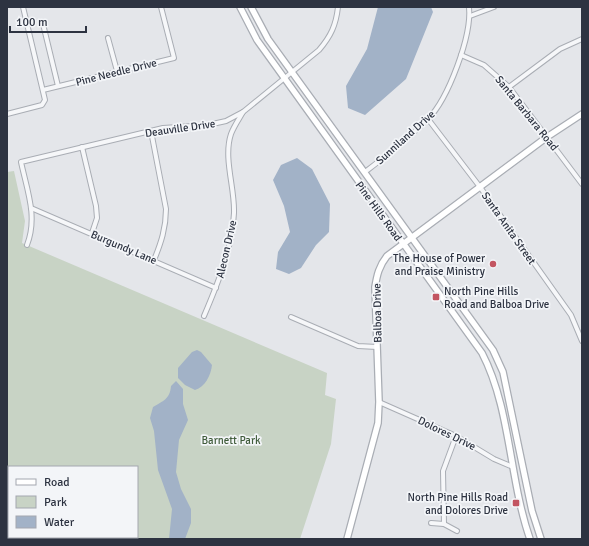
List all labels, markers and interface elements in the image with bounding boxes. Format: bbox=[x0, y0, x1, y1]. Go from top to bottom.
scale bar bbox=[10, 8, 86, 34]
text: 100 m bbox=[16, 15, 48, 30]
street label: Pine Needle Drive bbox=[74, 56, 158, 89]
street label: Santa Barbara Road bbox=[492, 73, 561, 154]
street label: Sunniland Drive bbox=[373, 108, 437, 167]
street label: Deauville Drive bbox=[144, 117, 216, 140]
street label: Pine Hills Road bbox=[353, 179, 405, 244]
street label: Santa Anita Street bbox=[479, 189, 539, 267]
street label: Alecon Drive bbox=[214, 219, 239, 279]
street label: Burgundy Lane bbox=[89, 228, 159, 267]
place label: The House of Power and Praise Ministry bbox=[393, 252, 486, 278]
marker: The House of Power and Praise Ministry bbox=[488, 259, 498, 269]
street label: Balboa Drive bbox=[370, 283, 385, 343]
place label: North Pine Hills Road and Balboa Drive bbox=[444, 285, 549, 311]
marker: North Pine Hills Road and Balboa Drive bbox=[431, 292, 441, 302]
street label: Dolores Drive bbox=[416, 414, 478, 453]
park label: Barnett Park bbox=[201, 434, 261, 447]
legend bbox=[8, 466, 138, 538]
text: Road bbox=[44, 475, 70, 490]
place label: North Pine Hills Road and Dolores Drive bbox=[408, 491, 508, 517]
text: Park bbox=[44, 495, 67, 510]
marker: North Pine Hills Road and Dolores Drive bbox=[511, 498, 521, 508]
text: Water bbox=[44, 515, 75, 530]

